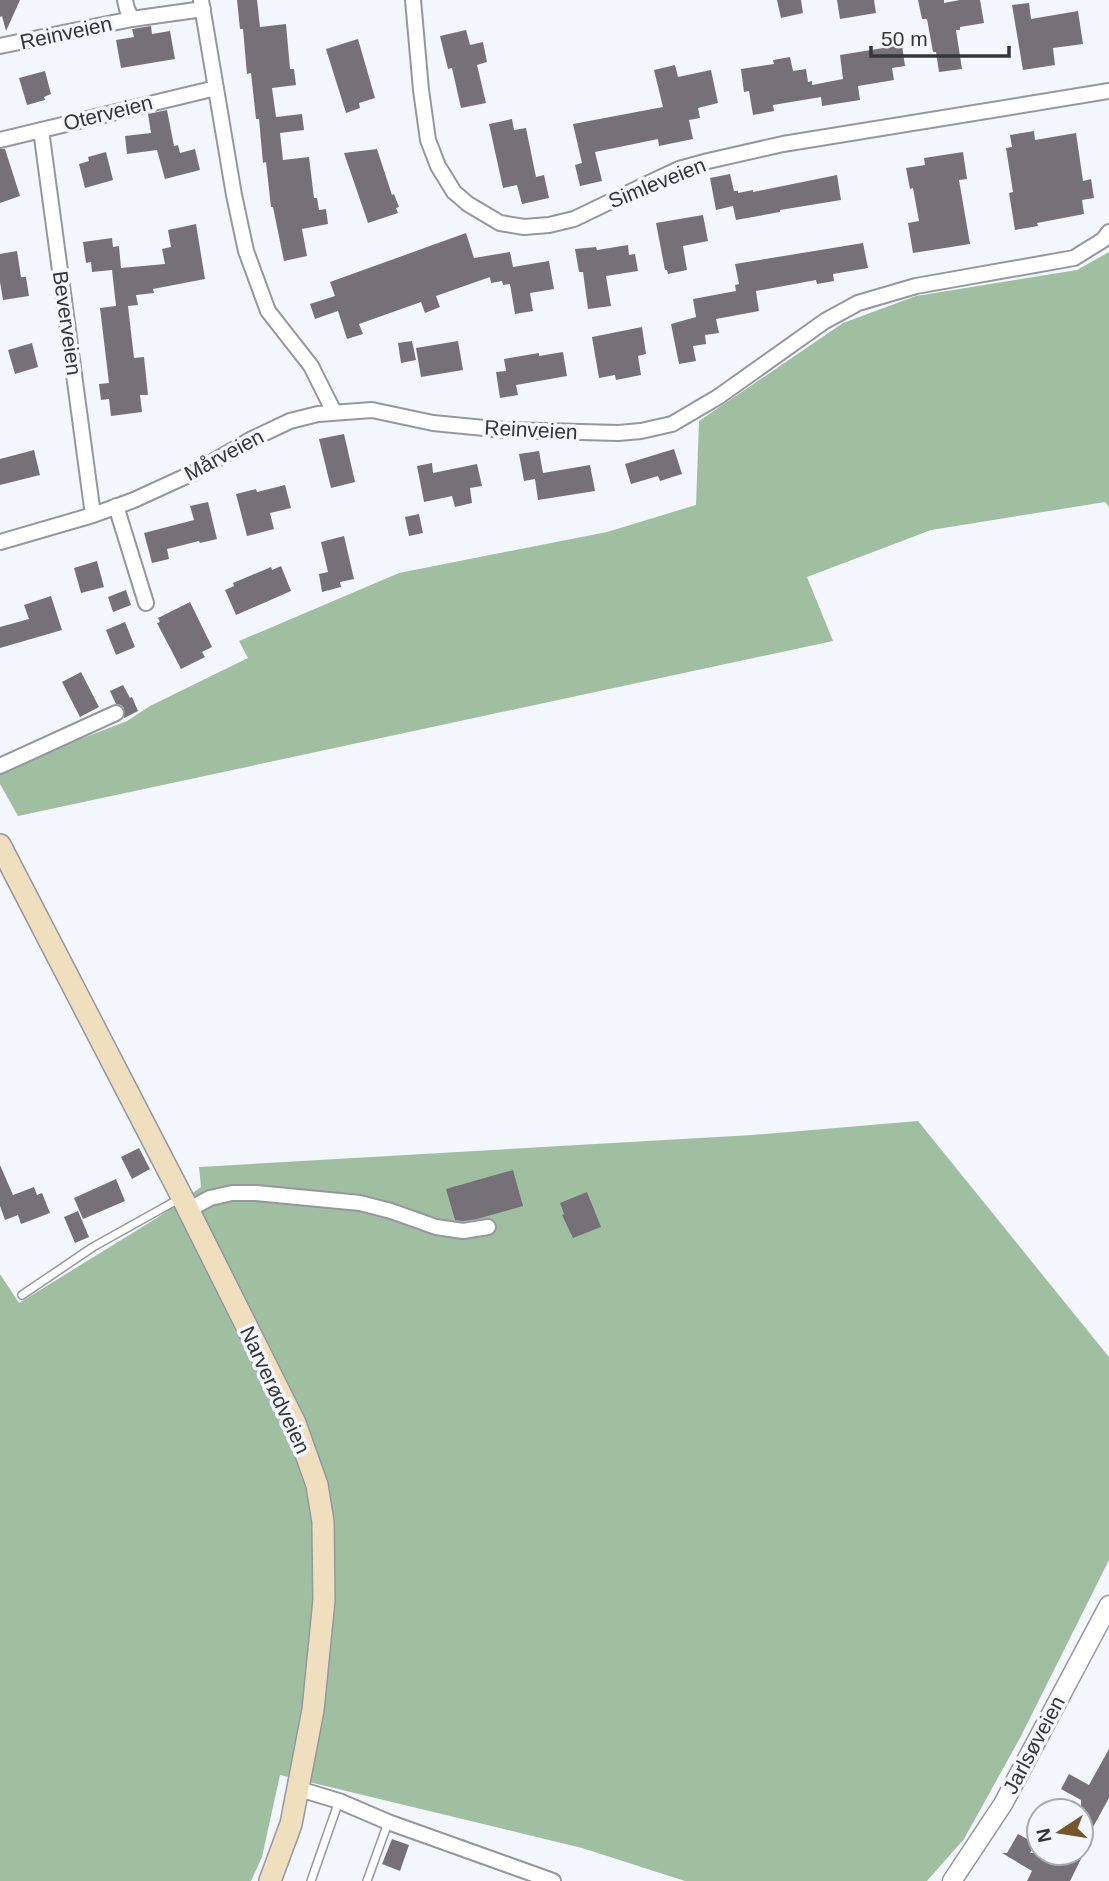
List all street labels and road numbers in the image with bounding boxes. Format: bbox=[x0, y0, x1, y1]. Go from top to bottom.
street label: Reinveien bbox=[18, 12, 114, 53]
street label: Oterveien bbox=[61, 90, 155, 135]
street label: Simleveien bbox=[605, 153, 709, 212]
street label: Beverveien bbox=[49, 269, 86, 377]
street label: Reinveien bbox=[484, 416, 578, 443]
street label: Mårveien bbox=[180, 424, 267, 485]
street label: Narverødveien bbox=[236, 1323, 315, 1457]
street label: Jarlsøveien bbox=[998, 1692, 1069, 1798]

